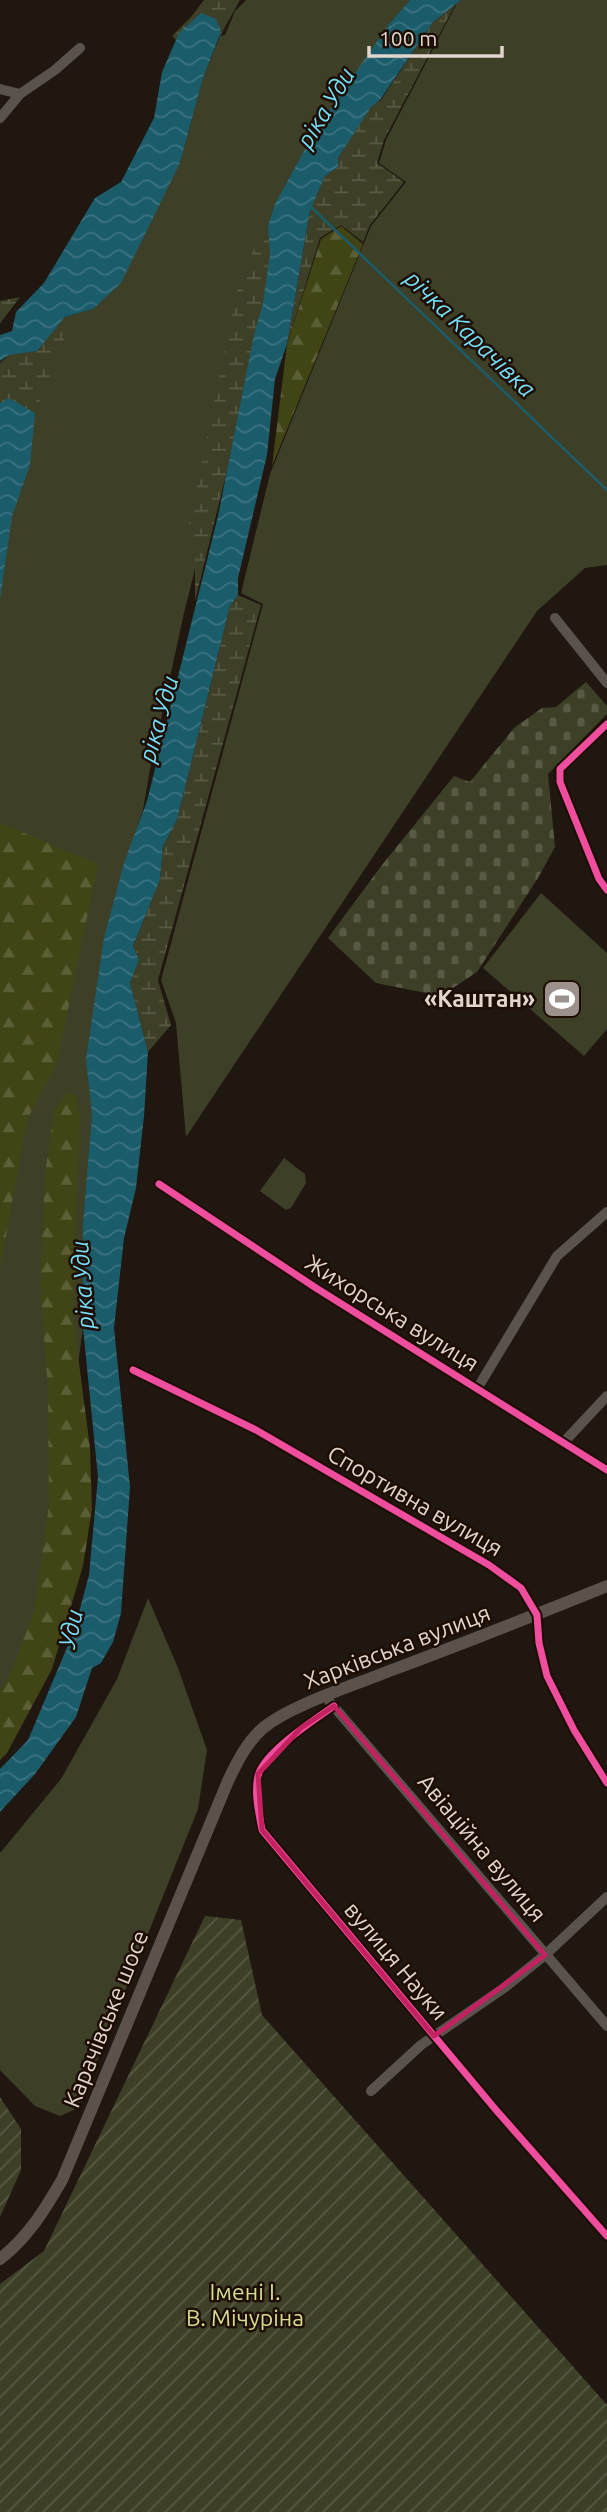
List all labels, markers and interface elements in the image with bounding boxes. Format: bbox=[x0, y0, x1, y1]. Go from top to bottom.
scale bar bbox=[369, 14, 502, 58]
text: 100 m bbox=[379, 26, 437, 50]
water label: ріка Уди bbox=[291, 63, 360, 153]
water label: річка Карачівка bbox=[399, 264, 541, 402]
water label: ріка Уди bbox=[133, 673, 184, 766]
sports icon: «Каштан» bbox=[541, 978, 583, 1020]
place label: «Каштан» bbox=[424, 986, 535, 1011]
water label: ріка Уди bbox=[66, 1240, 99, 1331]
street label: Жихорська вулиця bbox=[301, 1249, 483, 1376]
street label: Спортивна вулиця bbox=[323, 1440, 507, 1561]
street label: Харківська вулиця bbox=[300, 1600, 493, 1694]
water label: Уди bbox=[53, 1607, 88, 1652]
street label: Авіаційна вулиця bbox=[414, 1769, 551, 1926]
street label: вулиця Науки bbox=[340, 1897, 453, 2025]
street label: Карачівське шосе bbox=[59, 1927, 153, 2111]
park label: Імені І. В. Мічуріна bbox=[186, 2279, 304, 2330]

